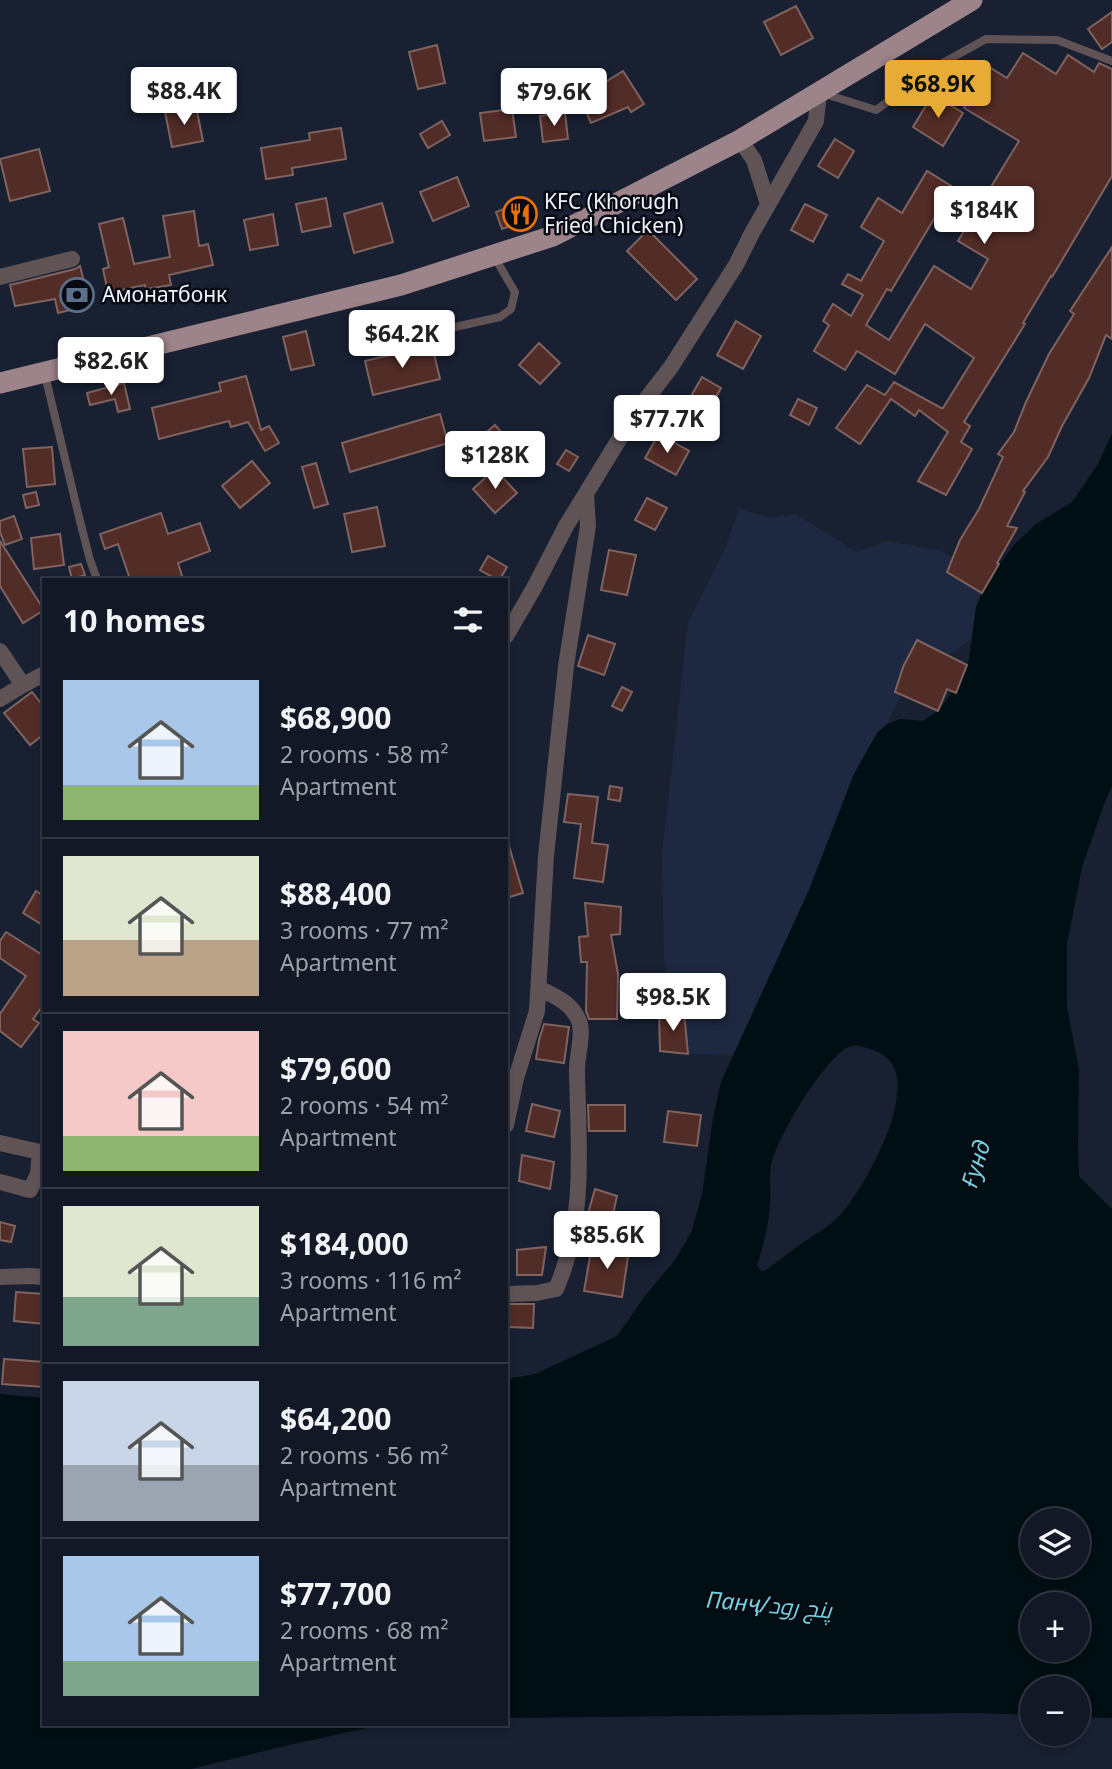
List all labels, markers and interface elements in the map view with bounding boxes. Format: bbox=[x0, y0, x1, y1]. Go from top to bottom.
pin: $68.9K bbox=[881, 60, 995, 120]
text: $68.9K bbox=[901, 67, 975, 99]
pin: $88.4K bbox=[127, 68, 241, 127]
pin: $79.6K bbox=[497, 68, 611, 128]
text: $88.4K bbox=[147, 74, 221, 106]
text: $79.6K bbox=[517, 75, 591, 107]
place label: KFC (Khorugh Fried Chicken) bbox=[544, 187, 683, 239]
pin: $184K bbox=[935, 187, 1033, 246]
text: $184K bbox=[950, 193, 1018, 225]
restaurant icon: KFC (Khorugh Fried Chicken) bbox=[501, 195, 539, 233]
bank icon: Амонатбонк bbox=[58, 276, 96, 314]
place label: Амонатбонк bbox=[102, 280, 227, 308]
pin: $64.2K bbox=[345, 310, 459, 370]
text: $64.2K bbox=[365, 317, 439, 349]
pin: $82.6K bbox=[54, 338, 168, 397]
text: $82.6K bbox=[74, 344, 148, 376]
pin: $77.7K bbox=[610, 396, 724, 455]
text: $77.7K bbox=[630, 402, 704, 434]
pin: $128K bbox=[446, 432, 544, 491]
text: $128K bbox=[461, 438, 529, 470]
text: 10 homes bbox=[63, 600, 206, 641]
icon: filters bbox=[449, 601, 487, 639]
text: $68,900 bbox=[280, 697, 392, 738]
icon: home bbox=[119, 708, 203, 792]
text: 2 rooms · 58 m² bbox=[280, 738, 449, 770]
text: Apartment bbox=[280, 770, 397, 802]
text: $88,400 bbox=[280, 873, 392, 914]
icon: home bbox=[119, 884, 203, 968]
text: 3 rooms · 77 m² bbox=[280, 914, 449, 946]
text: Apartment bbox=[280, 946, 397, 978]
pin: $98.5K bbox=[616, 974, 730, 1033]
text: $98.5K bbox=[636, 980, 710, 1012]
text: $79,600 bbox=[280, 1048, 392, 1089]
icon: home bbox=[119, 1059, 203, 1143]
text: 2 rooms · 54 m² bbox=[280, 1089, 449, 1121]
text: Apartment bbox=[280, 1121, 397, 1153]
water label: Ғунд bbox=[953, 1136, 997, 1191]
pin: $85.6K bbox=[550, 1212, 664, 1271]
text: $85.6K bbox=[570, 1218, 644, 1250]
text: $184,000 bbox=[280, 1223, 409, 1264]
icon: home bbox=[119, 1234, 203, 1318]
text: 3 rooms · 116 m² bbox=[280, 1264, 462, 1296]
text: Apartment bbox=[280, 1296, 397, 1328]
text: $64,200 bbox=[280, 1398, 392, 1439]
icon: home bbox=[119, 1409, 203, 1493]
text: 2 rooms · 56 m² bbox=[280, 1439, 449, 1471]
text: Apartment bbox=[280, 1471, 397, 1503]
map controls bbox=[1020, 1508, 1090, 1746]
button: layers bbox=[1020, 1508, 1090, 1578]
text: $77,700 bbox=[280, 1573, 392, 1614]
water label: Панҷ/پنج رود bbox=[705, 1583, 835, 1627]
icon: home bbox=[119, 1584, 203, 1668]
button: + bbox=[1020, 1592, 1090, 1662]
text: 2 rooms · 68 m² bbox=[280, 1614, 449, 1646]
text: Apartment bbox=[280, 1646, 397, 1678]
button: − bbox=[1020, 1676, 1090, 1746]

